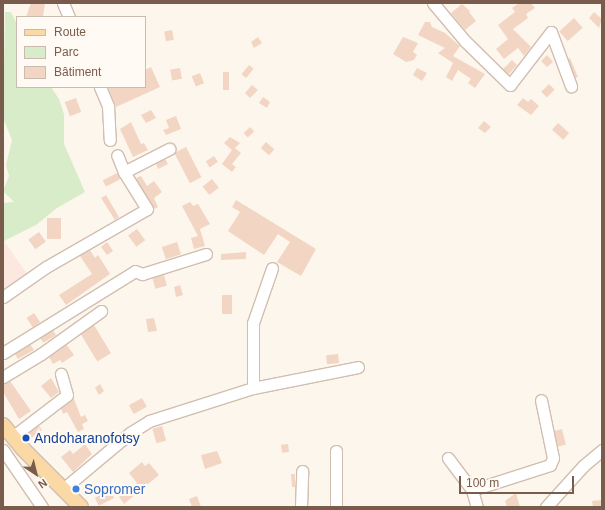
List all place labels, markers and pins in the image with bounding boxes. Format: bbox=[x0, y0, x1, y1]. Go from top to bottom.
place label: Andoharanofotsy bbox=[34, 430, 140, 446]
marker: Andoharanofotsy bbox=[21, 433, 31, 443]
place label: Sopromer bbox=[84, 481, 145, 497]
marker: Sopromer bbox=[71, 484, 81, 494]

